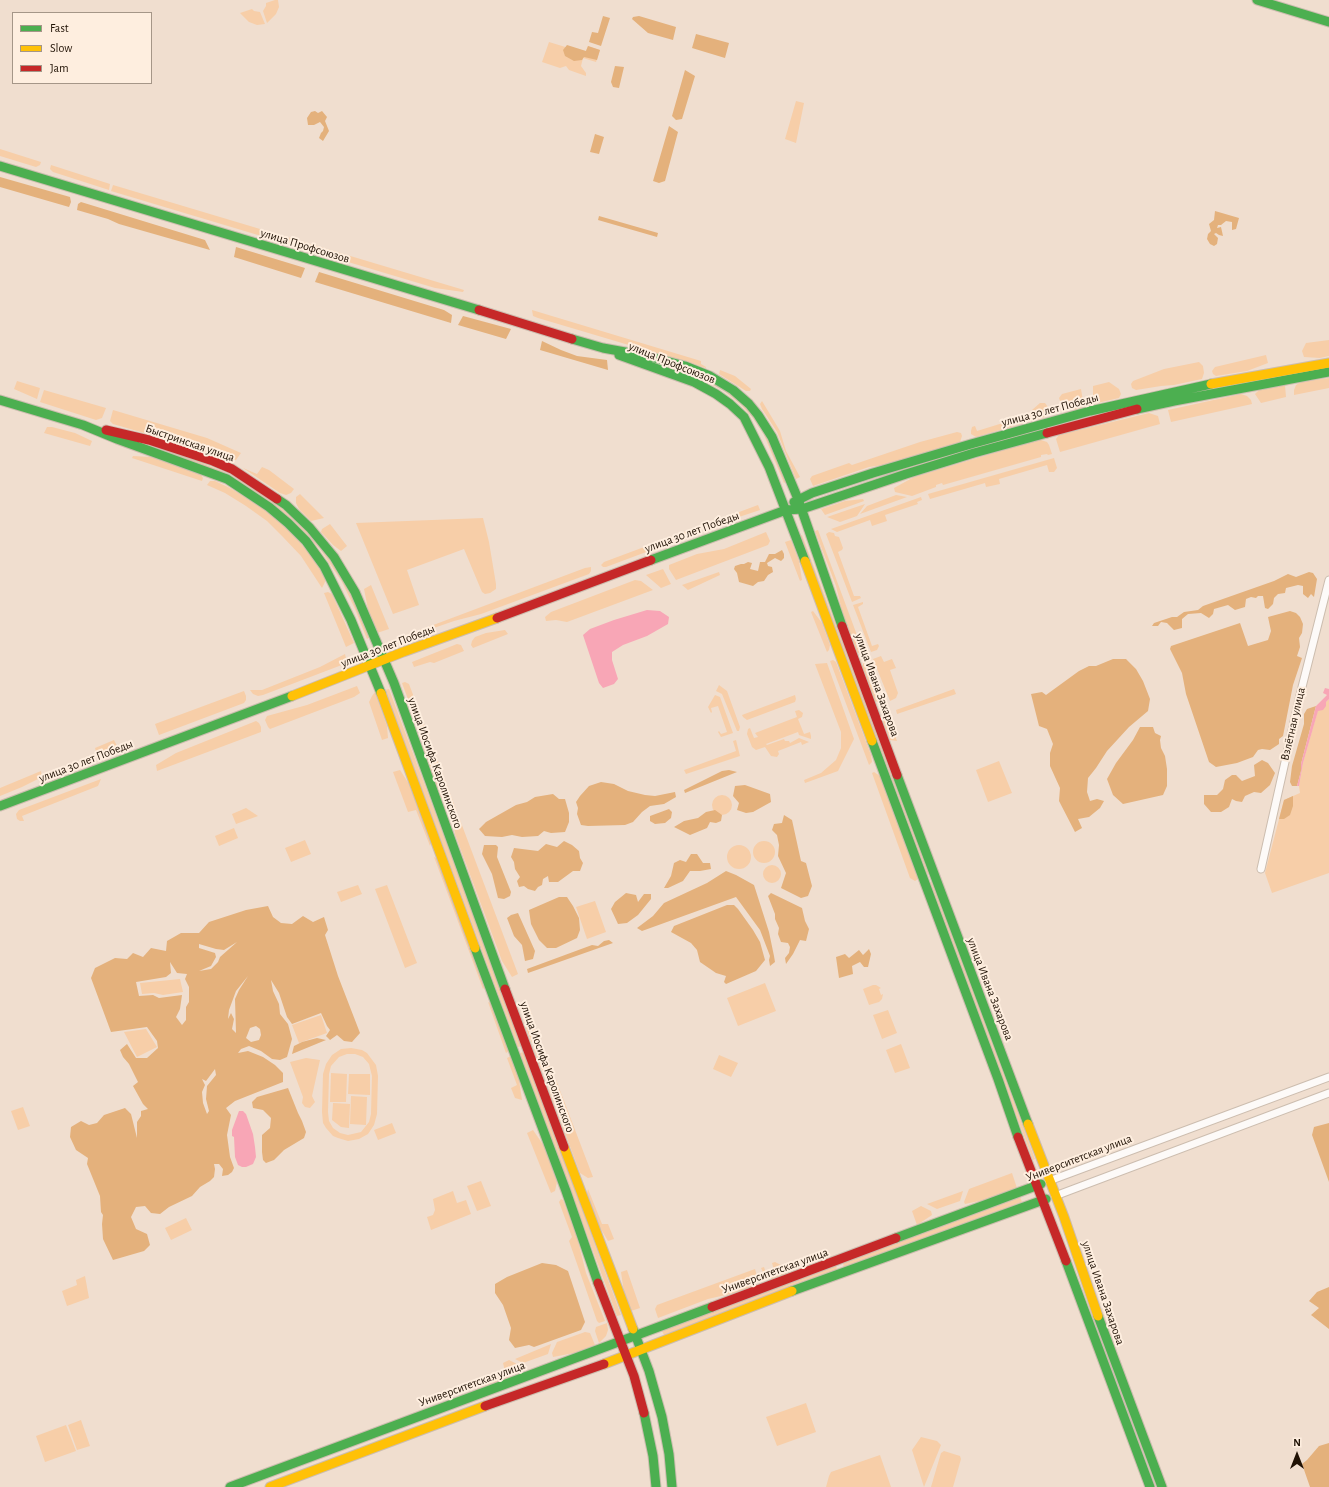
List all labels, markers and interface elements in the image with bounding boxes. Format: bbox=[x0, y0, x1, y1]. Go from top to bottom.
legend bbox=[12, 12, 152, 84]
text: Fast bbox=[50, 22, 69, 34]
text: Slow bbox=[50, 42, 72, 54]
text: Jam bbox=[50, 62, 69, 74]
street label: улица Профсоюзов bbox=[259, 226, 351, 266]
street label: улица Профсоюзов bbox=[627, 339, 717, 387]
street label: улица 30 лет Победы bbox=[1000, 390, 1100, 430]
street label: Быстринская улица bbox=[143, 421, 237, 465]
street label: улица 30 лет Победы bbox=[643, 508, 741, 556]
street label: улица 30 лет Победы bbox=[339, 621, 437, 671]
street label: улица Ивана Захарова bbox=[852, 631, 902, 739]
street label: Взлётная улица bbox=[1278, 686, 1308, 762]
street label: улица Иосифа Каролинского bbox=[405, 696, 465, 830]
street label: улица 30 лет Победы bbox=[37, 736, 135, 786]
street label: улица Ивана Захарова bbox=[964, 936, 1016, 1042]
street label: улица Иосифа Каролинского bbox=[517, 1000, 577, 1134]
street label: Университетская улица bbox=[1024, 1131, 1134, 1185]
street label: улица Ивана Захарова bbox=[1078, 1239, 1128, 1347]
street label: Университетская улица bbox=[720, 1245, 830, 1297]
street label: Университетская улица bbox=[417, 1358, 527, 1410]
north arrow bbox=[1277, 1435, 1317, 1475]
text: N bbox=[1293, 1437, 1301, 1448]

